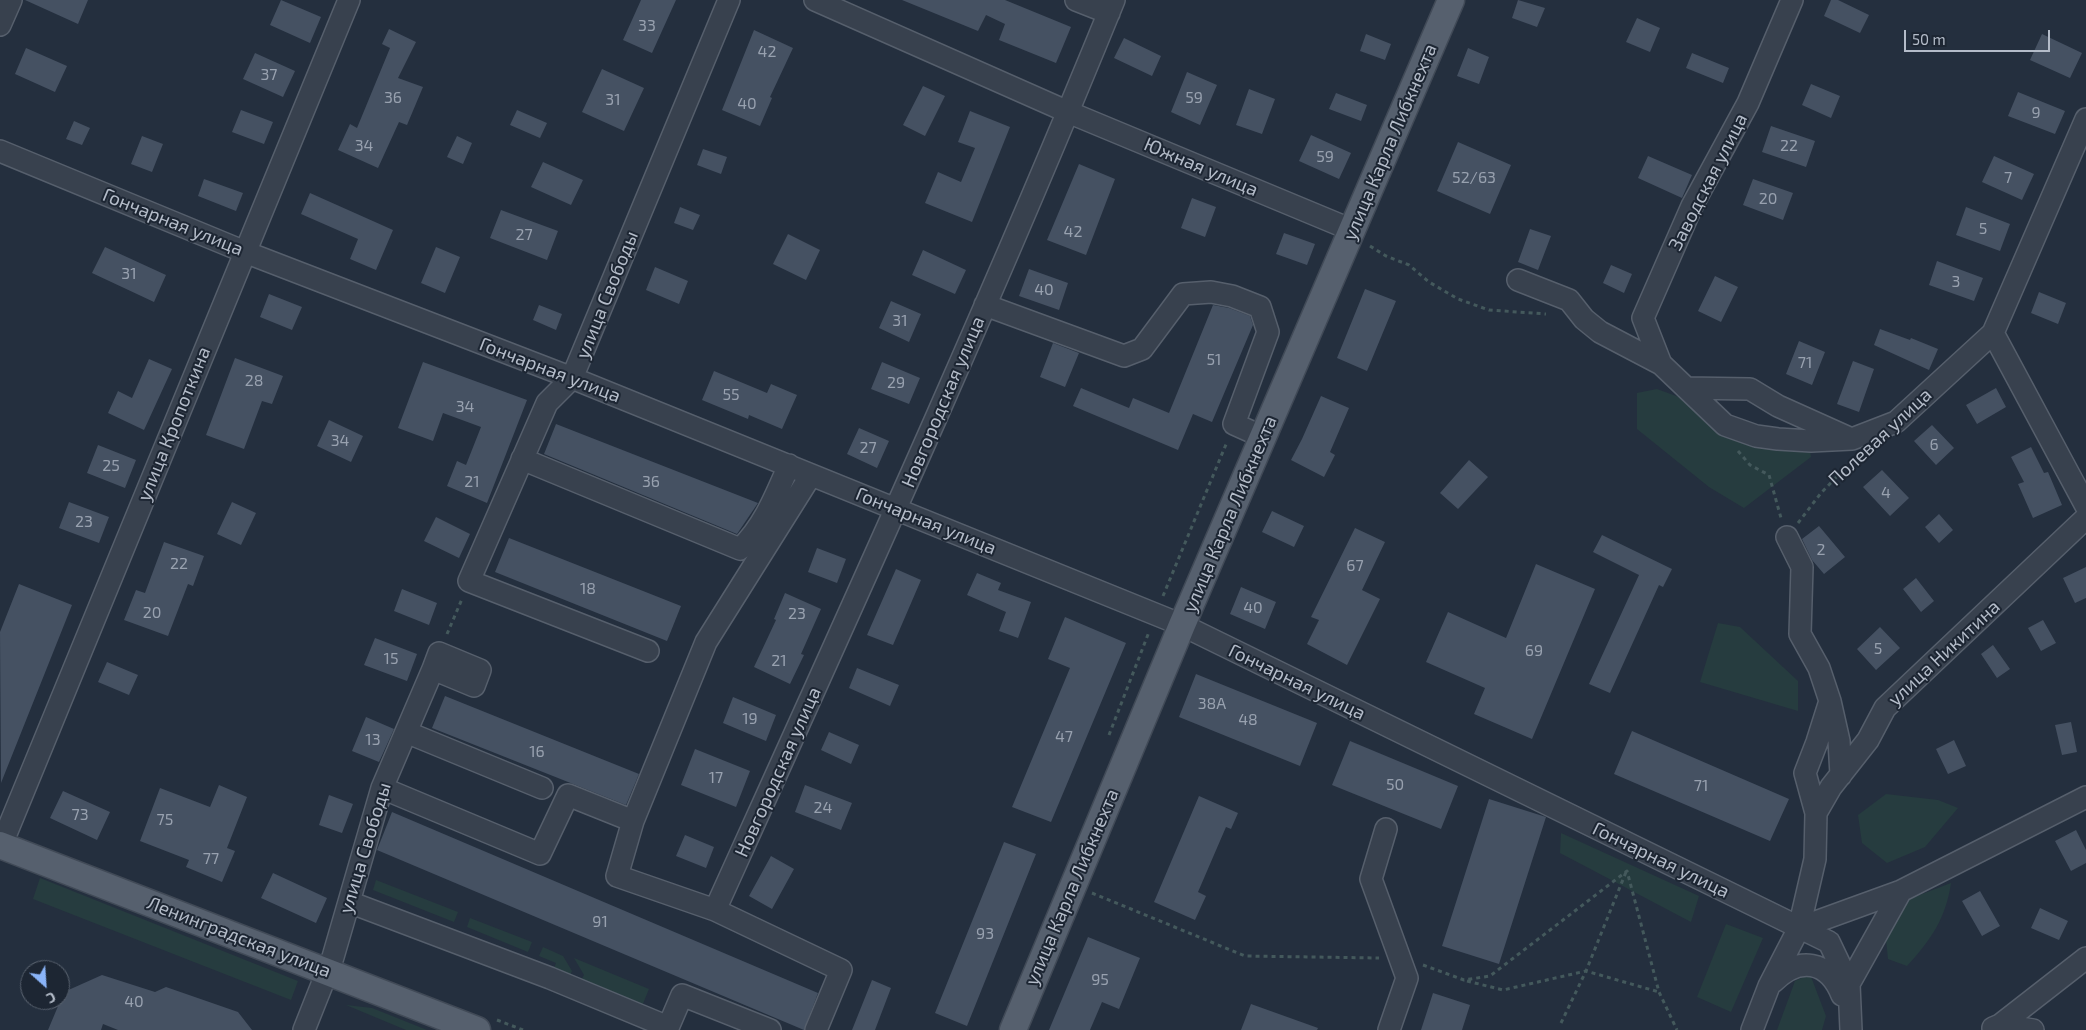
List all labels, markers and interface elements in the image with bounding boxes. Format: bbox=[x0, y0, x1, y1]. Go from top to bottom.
house number: 33 bbox=[638, 16, 656, 36]
scale bar bbox=[1906, 20, 2052, 52]
text: 50 m bbox=[1912, 30, 1946, 48]
street label: улица Карла Либкнехта bbox=[1338, 40, 1442, 244]
house number: 42 bbox=[758, 42, 776, 62]
house number: 37 bbox=[260, 65, 278, 85]
house number: 36 bbox=[384, 88, 402, 108]
house number: 59 bbox=[1185, 88, 1203, 108]
house number: 31 bbox=[605, 90, 621, 110]
house number: 40 bbox=[737, 94, 757, 114]
house number: 9 bbox=[2031, 103, 2041, 123]
street label: Заводская улица bbox=[1664, 110, 1752, 254]
street label: Южная улица bbox=[1141, 133, 1261, 201]
house number: 34 bbox=[355, 136, 373, 156]
house number: 22 bbox=[1780, 136, 1798, 156]
house number: 59 bbox=[1316, 147, 1334, 167]
house number: 52/63 bbox=[1452, 168, 1496, 188]
house number: 7 bbox=[2004, 168, 2012, 188]
street label: Гончарная улица bbox=[99, 183, 247, 261]
house number: 20 bbox=[1759, 189, 1777, 209]
house number: 5 bbox=[1979, 219, 1987, 239]
house number: 42 bbox=[1064, 222, 1082, 242]
house number: 27 bbox=[515, 225, 533, 245]
street label: улица Свободы bbox=[571, 228, 643, 362]
house number: 31 bbox=[121, 264, 137, 284]
house number: 3 bbox=[1952, 272, 1960, 292]
house number: 40 bbox=[1034, 280, 1054, 300]
house number: 31 bbox=[892, 311, 908, 331]
street label: Новгородская улица bbox=[897, 313, 989, 491]
street label: Гончарная улица bbox=[476, 333, 624, 407]
street label: улица Кропоткина bbox=[133, 343, 215, 505]
house number: 51 bbox=[1207, 350, 1221, 370]
house number: 71 bbox=[1798, 353, 1812, 373]
house number: 28 bbox=[245, 371, 263, 391]
house number: 29 bbox=[887, 373, 905, 393]
street label: Полевая улица bbox=[1824, 383, 1936, 491]
house number: 55 bbox=[722, 385, 740, 405]
house number: 34 bbox=[456, 397, 474, 417]
street label: улица Карла Либкнехта bbox=[1178, 412, 1282, 616]
house number: 34 bbox=[331, 431, 349, 451]
house number: 6 bbox=[1929, 435, 1939, 455]
house number: 27 bbox=[859, 438, 877, 458]
house number: 25 bbox=[102, 456, 120, 476]
house number: 21 bbox=[464, 472, 480, 492]
house number: 36 bbox=[642, 472, 660, 492]
street label: Гончарная улица bbox=[852, 482, 1000, 560]
house number: 4 bbox=[1881, 483, 1891, 503]
house number: 23 bbox=[75, 512, 93, 532]
house number: 2 bbox=[1817, 540, 1825, 560]
house number: 22 bbox=[170, 554, 188, 574]
house number: 67 bbox=[1346, 556, 1364, 576]
house number: 18 bbox=[580, 579, 596, 599]
street label: улица Никитина bbox=[1883, 595, 2005, 711]
house number: 40 bbox=[1243, 598, 1263, 618]
house number: 20 bbox=[143, 603, 161, 623]
house number: 23 bbox=[788, 604, 806, 624]
street label: Гончарная улица bbox=[1225, 639, 1369, 725]
house number: 5 bbox=[1874, 639, 1882, 659]
house number: 69 bbox=[1525, 641, 1543, 661]
house number: 15 bbox=[384, 649, 398, 669]
house number: 21 bbox=[771, 651, 787, 671]
street label: Новгородская улица bbox=[730, 683, 826, 861]
house number: 38А bbox=[1198, 694, 1226, 714]
house number: 19 bbox=[742, 709, 758, 729]
house number: 48 bbox=[1238, 710, 1258, 730]
house number: 47 bbox=[1055, 727, 1073, 747]
house number: 13 bbox=[365, 730, 381, 750]
house number: 16 bbox=[529, 742, 545, 762]
house number: 17 bbox=[709, 768, 723, 788]
house number: 50 bbox=[1386, 775, 1404, 795]
house number: 71 bbox=[1694, 776, 1708, 796]
street label: улица Свободы bbox=[334, 780, 396, 916]
street label: улица Карла Либкнехта bbox=[1020, 785, 1124, 989]
house number: 24 bbox=[814, 798, 832, 818]
house number: 73 bbox=[71, 805, 89, 825]
house number: 75 bbox=[157, 810, 173, 830]
street label: Гончарная улица bbox=[1589, 817, 1733, 903]
house number: 77 bbox=[203, 849, 219, 869]
street label: Ленинградская улица bbox=[144, 891, 334, 983]
house number: 91 bbox=[592, 912, 608, 932]
house number: 93 bbox=[976, 924, 994, 944]
north arrow bbox=[20, 960, 70, 1010]
house number: 95 bbox=[1091, 970, 1109, 990]
text: С bbox=[44, 989, 59, 1007]
house number: 40 bbox=[124, 992, 144, 1012]

